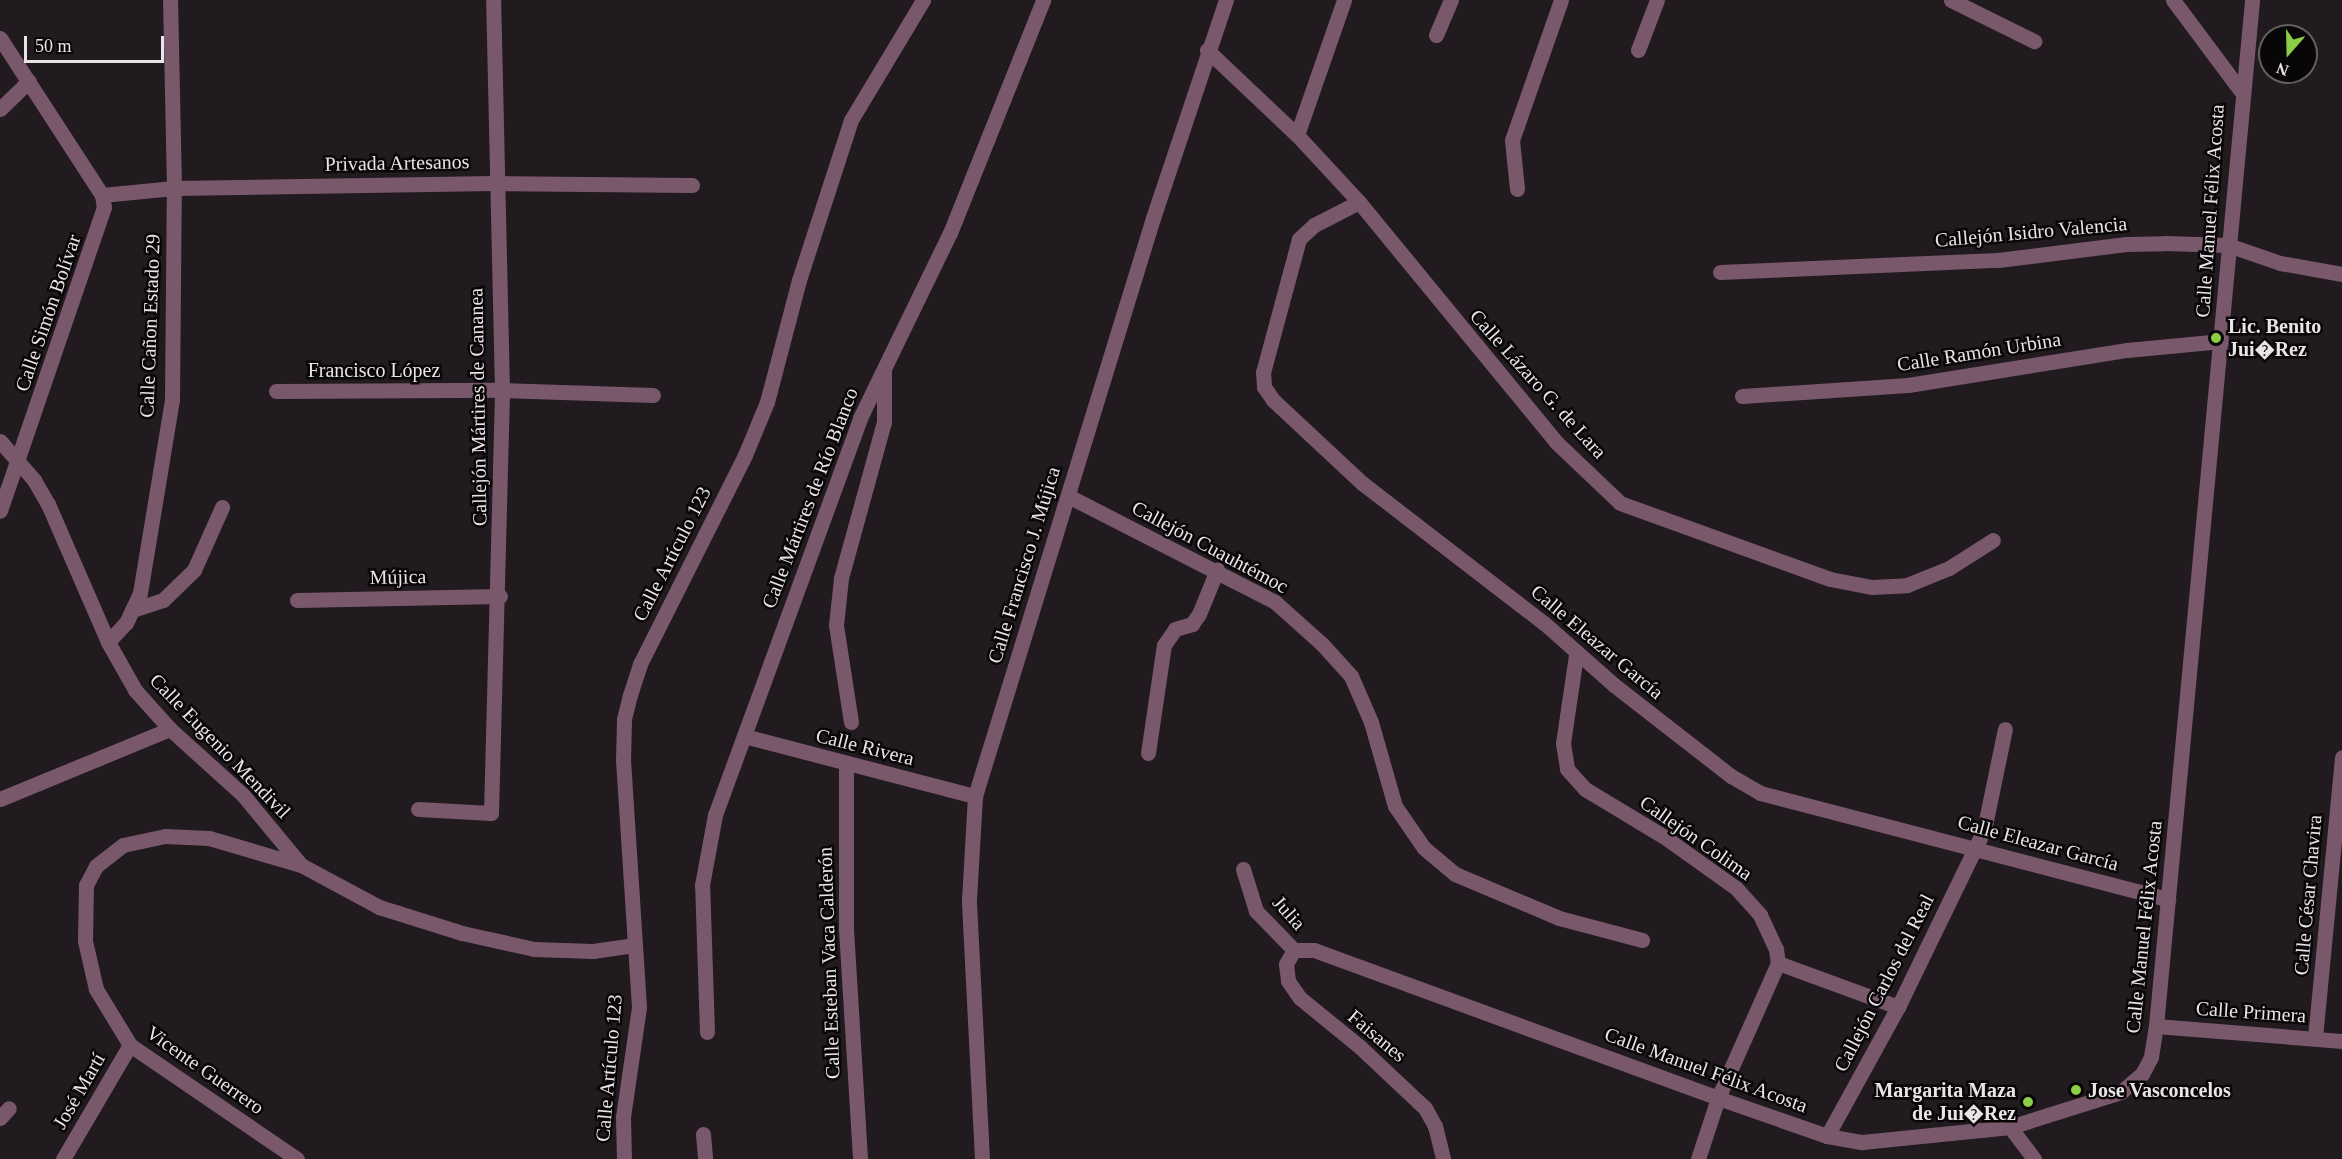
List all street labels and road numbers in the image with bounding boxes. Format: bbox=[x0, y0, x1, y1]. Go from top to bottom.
street label: Calle Manuel Félix Acosta bbox=[2191, 103, 2229, 319]
street label: Privada Artesanos bbox=[324, 150, 470, 176]
street label: Callejón Isidro Valencia bbox=[1934, 212, 2128, 252]
street label: Calle Simón Bolívar bbox=[10, 231, 86, 395]
street label: Calle Cañon Estado 29 bbox=[135, 234, 165, 418]
street label: Callejón Mártires de Cananea bbox=[464, 288, 492, 526]
street label: Calle Lázaro G. de Lara bbox=[1465, 304, 1611, 464]
street label: Calle Ramón Urbina bbox=[1895, 327, 2063, 377]
street label: Francisco López bbox=[308, 358, 440, 382]
street label: Calle Mártires de Río Blanco bbox=[757, 384, 863, 612]
street label: Calle Francisco J. Mújica bbox=[983, 464, 1065, 666]
street label: Calle Artículo 123 bbox=[628, 482, 716, 626]
street label: Callejón Cuauhtémoc bbox=[1128, 496, 1292, 598]
street label: Mújica bbox=[369, 565, 427, 589]
street label: Calle Eleazar García bbox=[1526, 580, 1668, 704]
street label: Calle Eugenio Mendivil bbox=[145, 669, 295, 823]
street label: Calle Rivera bbox=[813, 723, 917, 771]
street label: Callejón Colima bbox=[1635, 790, 1757, 886]
street label: Calle Eleazar García bbox=[1955, 810, 2121, 876]
street label: Calle César Chavira bbox=[2289, 814, 2327, 976]
street label: Calle Manuel Félix Acosta bbox=[2121, 819, 2167, 1035]
street label: Calle Esteban Vaca Calderón bbox=[813, 846, 845, 1080]
street label: Callejón Carlos del Real bbox=[1829, 890, 1939, 1076]
street label: Julia bbox=[1267, 891, 1311, 935]
street label: Calle Artículo 123 bbox=[591, 993, 627, 1143]
street label: Calle Primera bbox=[2195, 996, 2307, 1028]
street label: Faisanes bbox=[1343, 1005, 1411, 1067]
street label: Vicente Guerrero bbox=[142, 1021, 268, 1119]
street label: Calle Manuel Félix Acosta bbox=[1601, 1022, 1811, 1118]
street label: José Martí bbox=[48, 1049, 110, 1133]

